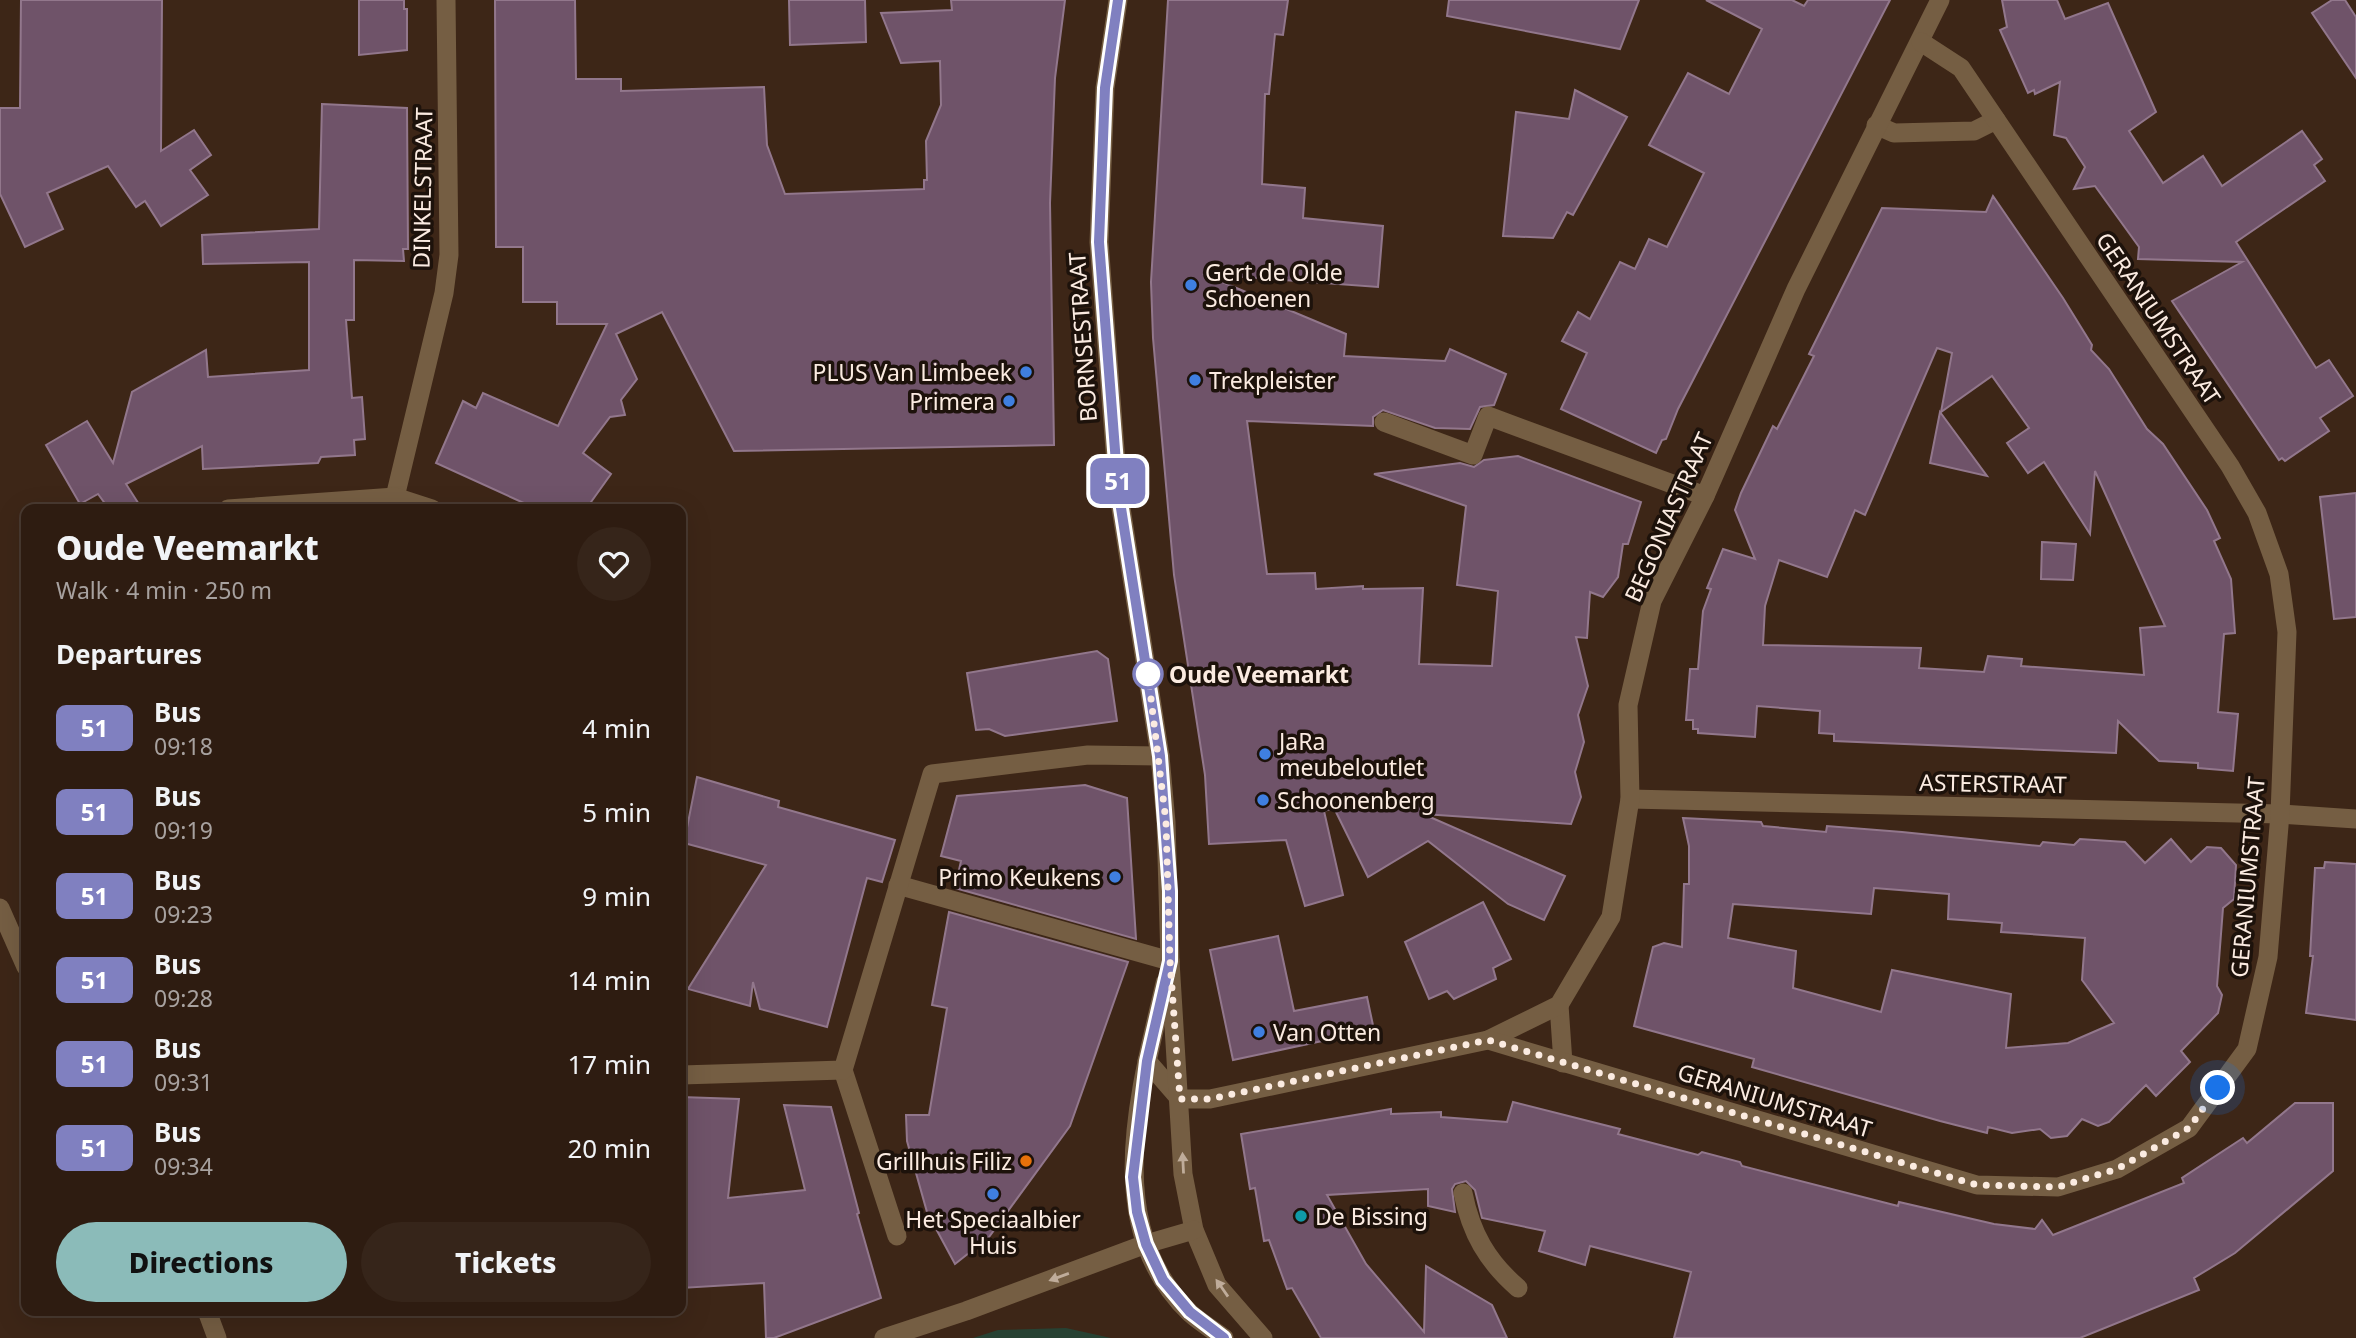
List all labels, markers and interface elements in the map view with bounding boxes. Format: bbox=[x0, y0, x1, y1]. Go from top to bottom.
street label: DINKELSTRAAT bbox=[405, 107, 439, 269]
street label: GERANIUMSTRAAT bbox=[2089, 225, 2229, 411]
street label: BORNSESTRAAT bbox=[1060, 251, 1104, 423]
place label: Gert de Olde Schoenen bbox=[1205, 256, 1343, 314]
marker: Gert de Olde Schoenen bbox=[1183, 277, 1199, 293]
place label: PLUS Van Limbeek bbox=[813, 356, 1013, 388]
marker: PLUS Van Limbeek bbox=[1018, 364, 1034, 380]
place label: Trekpleister bbox=[1209, 364, 1336, 396]
marker: Trekpleister bbox=[1187, 372, 1203, 388]
place label: Primera bbox=[909, 385, 995, 417]
marker: Primera bbox=[1001, 393, 1017, 409]
street label: BEGONIASTRAAT bbox=[1616, 427, 1720, 607]
line badge: 51 bbox=[1086, 458, 1150, 504]
text: 51 bbox=[1104, 464, 1132, 497]
text: Oude Veemarkt bbox=[56, 525, 319, 570]
button: heart bbox=[577, 527, 651, 601]
text: Walk · 4 min · 250 m bbox=[56, 574, 272, 606]
text: Departures bbox=[56, 636, 202, 672]
place label: Oude Veemarkt bbox=[1169, 658, 1349, 690]
marker: Oude Veemarkt bbox=[1133, 659, 1163, 689]
text: Bus bbox=[154, 694, 201, 730]
text: 4 min bbox=[582, 710, 651, 746]
text: 51 bbox=[81, 711, 108, 744]
place label: JaRa meubeloutlet bbox=[1277, 725, 1424, 783]
text: 09:18 bbox=[154, 730, 213, 762]
marker: JaRa meubeloutlet bbox=[1257, 746, 1273, 762]
street label: ASTERSTRAAT bbox=[1919, 766, 2067, 800]
street label: GERANIUMSTRAAT bbox=[2222, 775, 2272, 979]
text: Bus bbox=[154, 778, 201, 814]
place label: Schoonenberg bbox=[1277, 784, 1435, 816]
marker: Schoonenberg bbox=[1255, 792, 1271, 808]
text: 5 min bbox=[582, 794, 651, 830]
text: 51 bbox=[81, 795, 108, 828]
text: 09:19 bbox=[154, 814, 213, 846]
place label: Primo Keukens bbox=[938, 861, 1101, 893]
text: Bus bbox=[154, 862, 201, 898]
marker: Primo Keukens bbox=[1107, 869, 1123, 885]
text: 9 min bbox=[582, 878, 651, 914]
text: 51 bbox=[81, 879, 108, 912]
text: 09:23 bbox=[154, 898, 213, 930]
text: Bus bbox=[154, 946, 201, 982]
text: 14 min bbox=[567, 962, 651, 998]
text: 51 bbox=[81, 963, 108, 996]
text: 09:28 bbox=[154, 982, 213, 1014]
place label: Van Otten bbox=[1273, 1016, 1381, 1048]
marker: Van Otten bbox=[1251, 1024, 1267, 1040]
text: Bus bbox=[154, 1030, 201, 1066]
text: 17 min bbox=[567, 1046, 651, 1082]
text: 51 bbox=[81, 1047, 108, 1080]
street label: GERANIUMSTRAAT bbox=[1674, 1055, 1876, 1145]
text: 09:31 bbox=[154, 1066, 213, 1098]
your location bbox=[2200, 1070, 2235, 1105]
text: Bus bbox=[154, 1114, 201, 1150]
text: 20 min bbox=[567, 1130, 651, 1166]
text: 51 bbox=[81, 1131, 108, 1164]
place label: Grillhuis Filiz bbox=[876, 1145, 1012, 1177]
text: 09:34 bbox=[154, 1150, 213, 1182]
one-way arrow bbox=[1177, 1152, 1188, 1174]
marker: Grillhuis Filiz bbox=[1018, 1153, 1034, 1169]
marker: Het Speciaalbier Huis bbox=[985, 1186, 1001, 1202]
place label: De Bissing bbox=[1315, 1200, 1428, 1232]
place label: Het Speciaalbier Huis bbox=[905, 1203, 1081, 1261]
marker: De Bissing bbox=[1293, 1208, 1309, 1224]
button: Directions bbox=[56, 1222, 347, 1302]
button: Tickets bbox=[361, 1222, 651, 1302]
one-way arrow bbox=[1048, 1271, 1069, 1282]
one-way arrow bbox=[1215, 1279, 1229, 1297]

